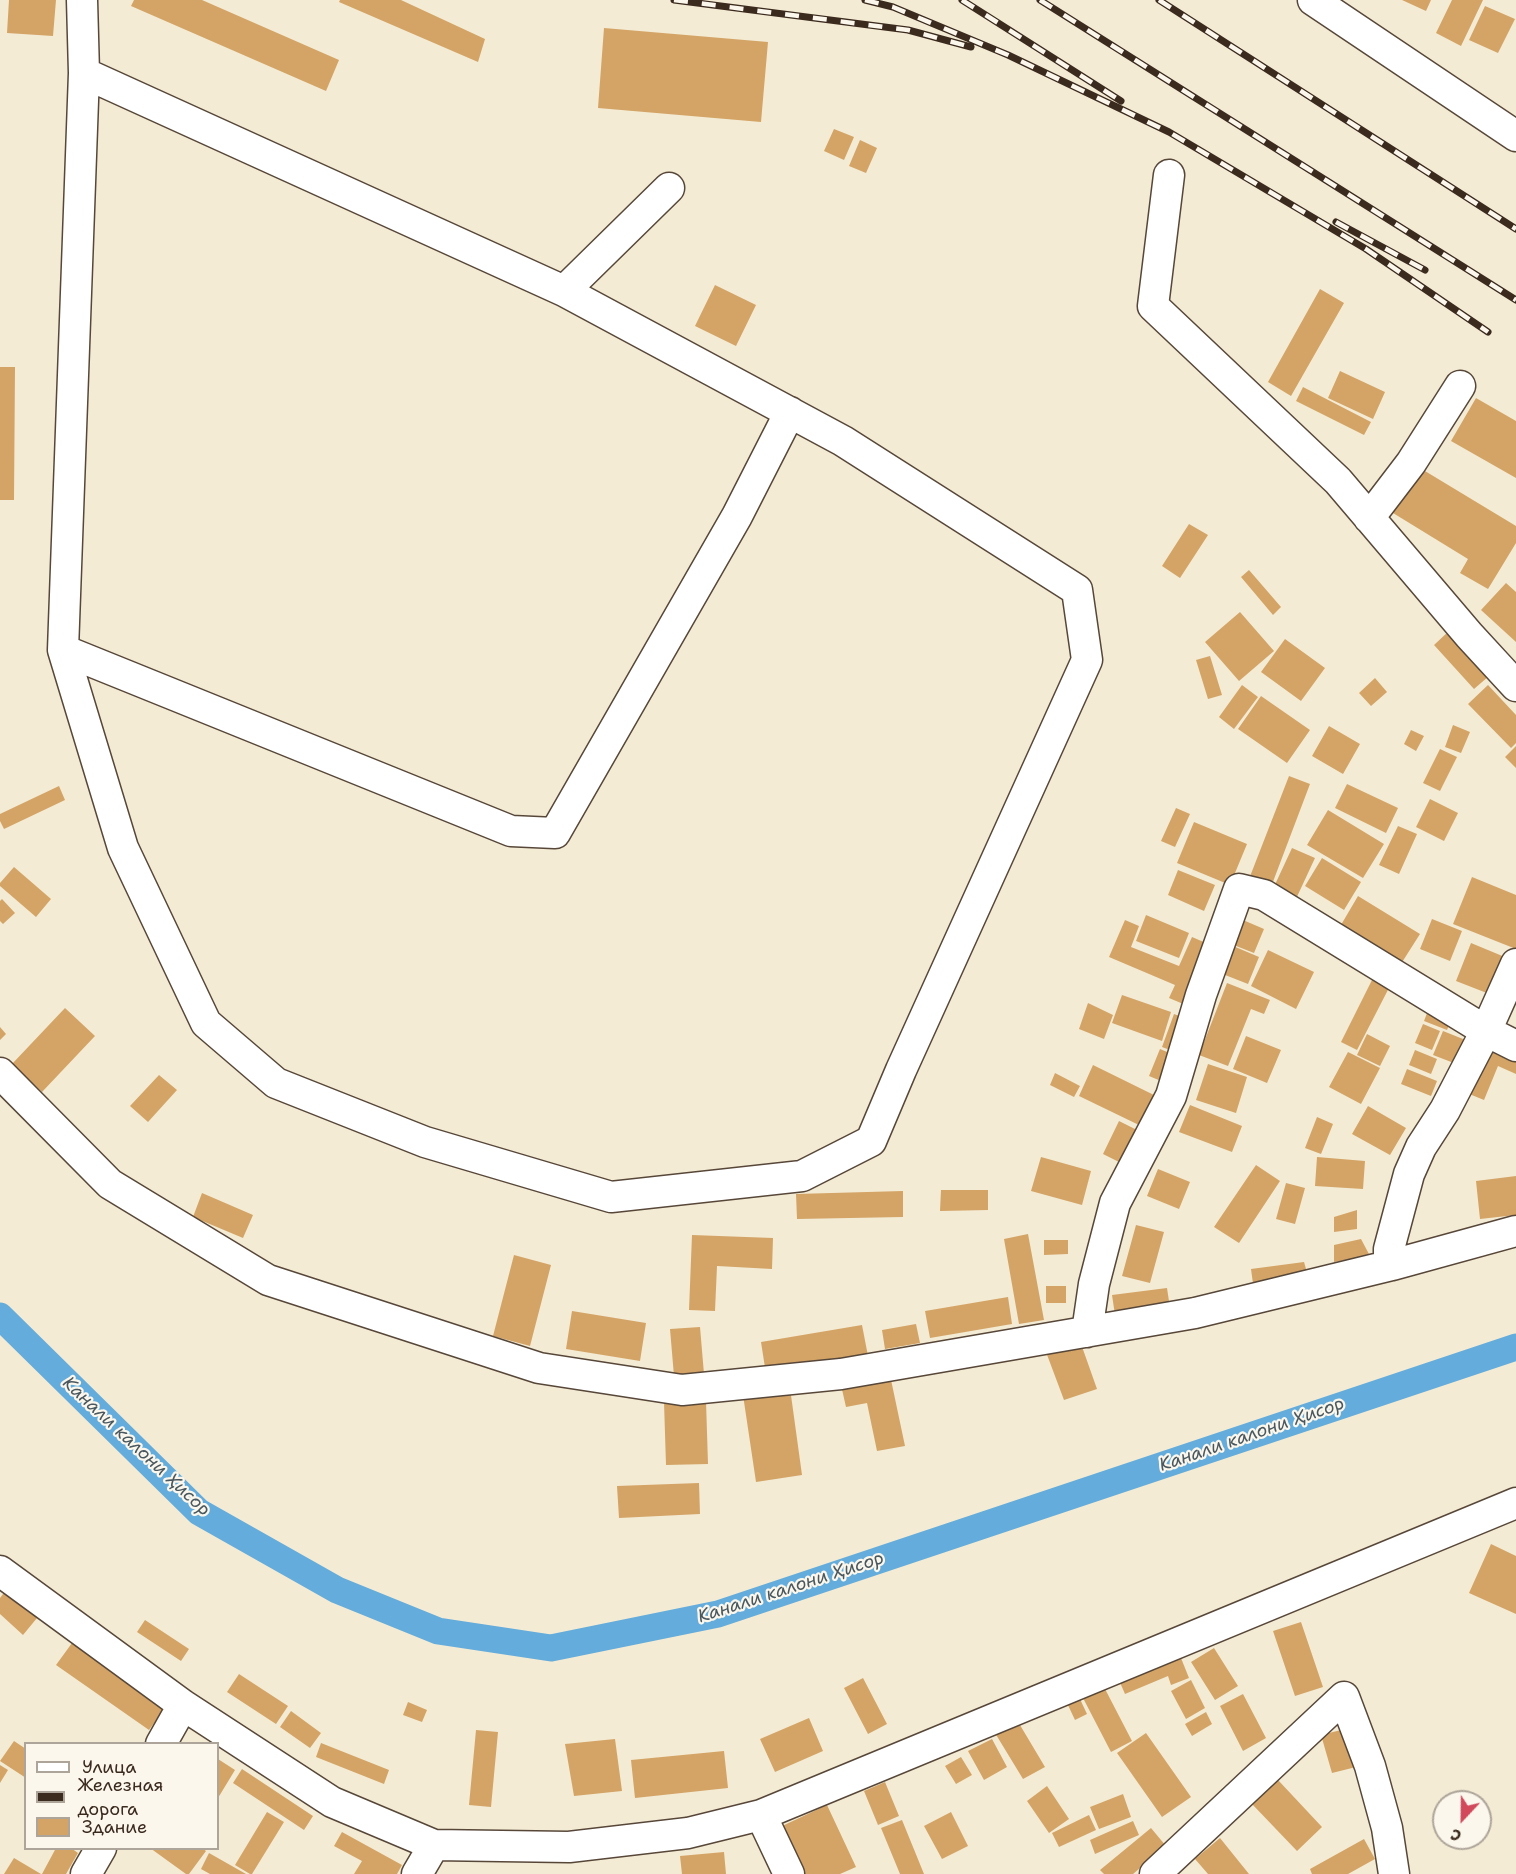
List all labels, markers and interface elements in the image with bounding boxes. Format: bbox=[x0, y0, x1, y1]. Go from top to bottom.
water label: Канали калони Ҳисор bbox=[58, 1373, 214, 1521]
water label: Канали калони Ҳисор bbox=[1157, 1393, 1347, 1477]
water label: Канали калони Ҳисор bbox=[695, 1548, 887, 1628]
legend bbox=[24, 1742, 219, 1850]
text: Улица bbox=[82, 1755, 136, 1779]
text: Железная дорога bbox=[77, 1773, 163, 1821]
north arrow bbox=[1432, 1790, 1492, 1850]
text: Здание bbox=[82, 1815, 147, 1839]
text: С bbox=[1447, 1824, 1464, 1847]

